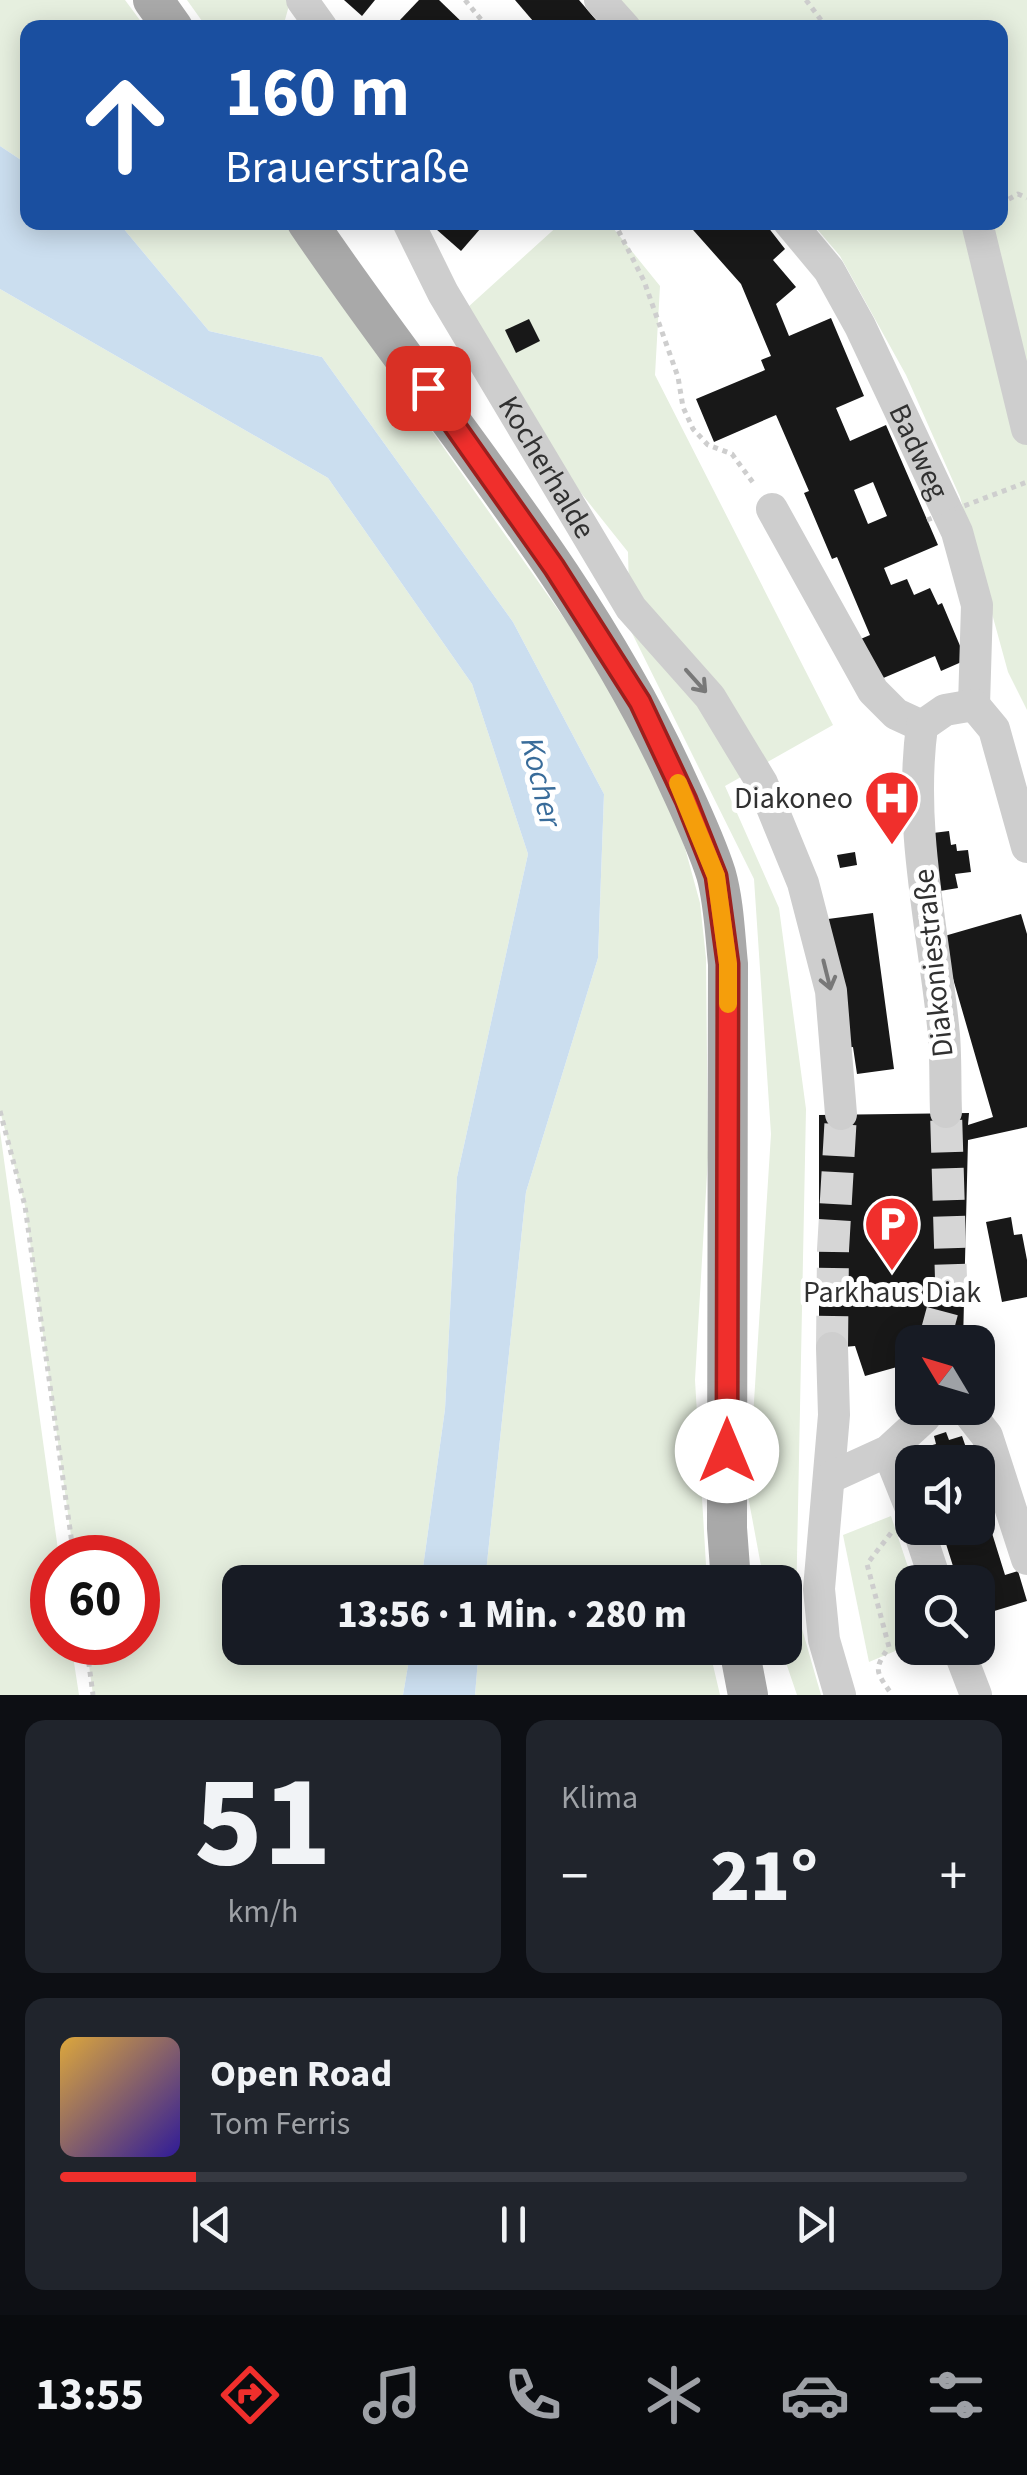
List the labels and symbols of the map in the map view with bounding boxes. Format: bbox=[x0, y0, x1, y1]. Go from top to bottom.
pin bbox=[386, 346, 471, 431]
street label: Kocherhalde bbox=[487, 388, 606, 547]
street label: Badweg bbox=[878, 397, 959, 506]
one-way arrow bbox=[684, 668, 707, 693]
water label: Kocher bbox=[508, 733, 574, 834]
hospital icon: Diakoneo bbox=[862, 768, 922, 847]
place label: Diakoneo bbox=[734, 777, 853, 820]
street label: Diakoniestraße bbox=[902, 867, 965, 1059]
one-way arrow bbox=[818, 959, 837, 990]
parking icon: Parkhaus Diak bbox=[862, 1194, 922, 1273]
place label: Parkhaus Diak bbox=[803, 1271, 981, 1314]
north arrow bbox=[895, 1325, 995, 1425]
position arrow bbox=[675, 1399, 779, 1503]
speed limit sign: 60 bbox=[30, 1535, 160, 1665]

